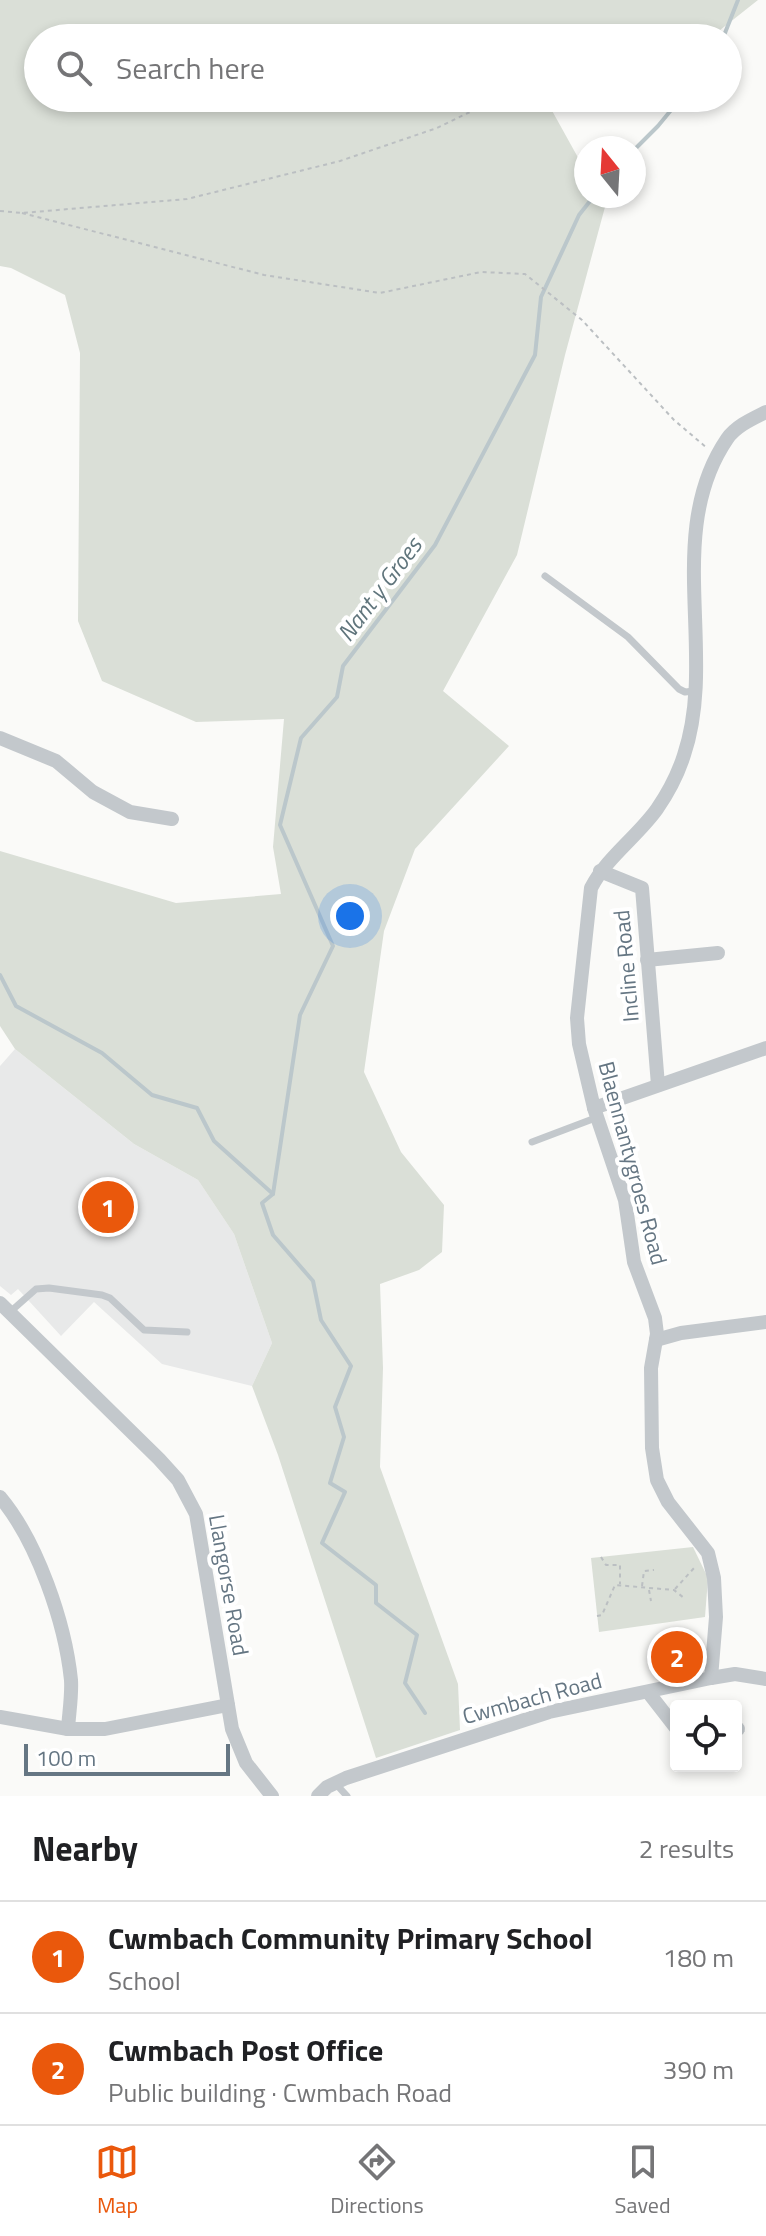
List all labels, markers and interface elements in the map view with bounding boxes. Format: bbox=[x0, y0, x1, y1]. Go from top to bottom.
search box bbox=[24, 24, 742, 112]
text: Search here bbox=[116, 45, 265, 91]
icon: search bbox=[52, 46, 96, 90]
north arrow bbox=[574, 136, 646, 208]
water label: Nant y Groes bbox=[328, 528, 431, 649]
your location bbox=[330, 896, 370, 936]
street label: Incline Road bbox=[604, 909, 648, 1023]
street label: Blaennantygroes Road bbox=[589, 1057, 677, 1269]
pin: 1 bbox=[82, 1177, 134, 1237]
street label: Llangorse Road bbox=[200, 1512, 258, 1658]
pin: 2 bbox=[651, 1627, 703, 1687]
street label: Cwmbach Road bbox=[458, 1663, 606, 1733]
map controls bbox=[670, 1700, 742, 1772]
button: locate bbox=[670, 1700, 742, 1772]
scale bar bbox=[24, 1740, 230, 1776]
text: 100 m bbox=[36, 1741, 96, 1775]
text: Nearby bbox=[32, 1822, 138, 1874]
text: 2 results bbox=[639, 1829, 734, 1868]
text: Cwmbach Community Primary School bbox=[108, 1915, 593, 1961]
text: 1 bbox=[51, 1938, 65, 1977]
text: 180 m bbox=[663, 1938, 734, 1977]
text: School bbox=[108, 1961, 181, 2000]
text: Cwmbach Post Office bbox=[108, 2027, 383, 2073]
text: 2 bbox=[51, 2050, 65, 2089]
text: 390 m bbox=[663, 2050, 734, 2089]
text: Public building · Cwmbach Road bbox=[108, 2073, 452, 2112]
tab: Map bbox=[95, 2140, 139, 2222]
tab: Directions bbox=[330, 2140, 424, 2222]
tab: Saved bbox=[615, 2140, 671, 2222]

